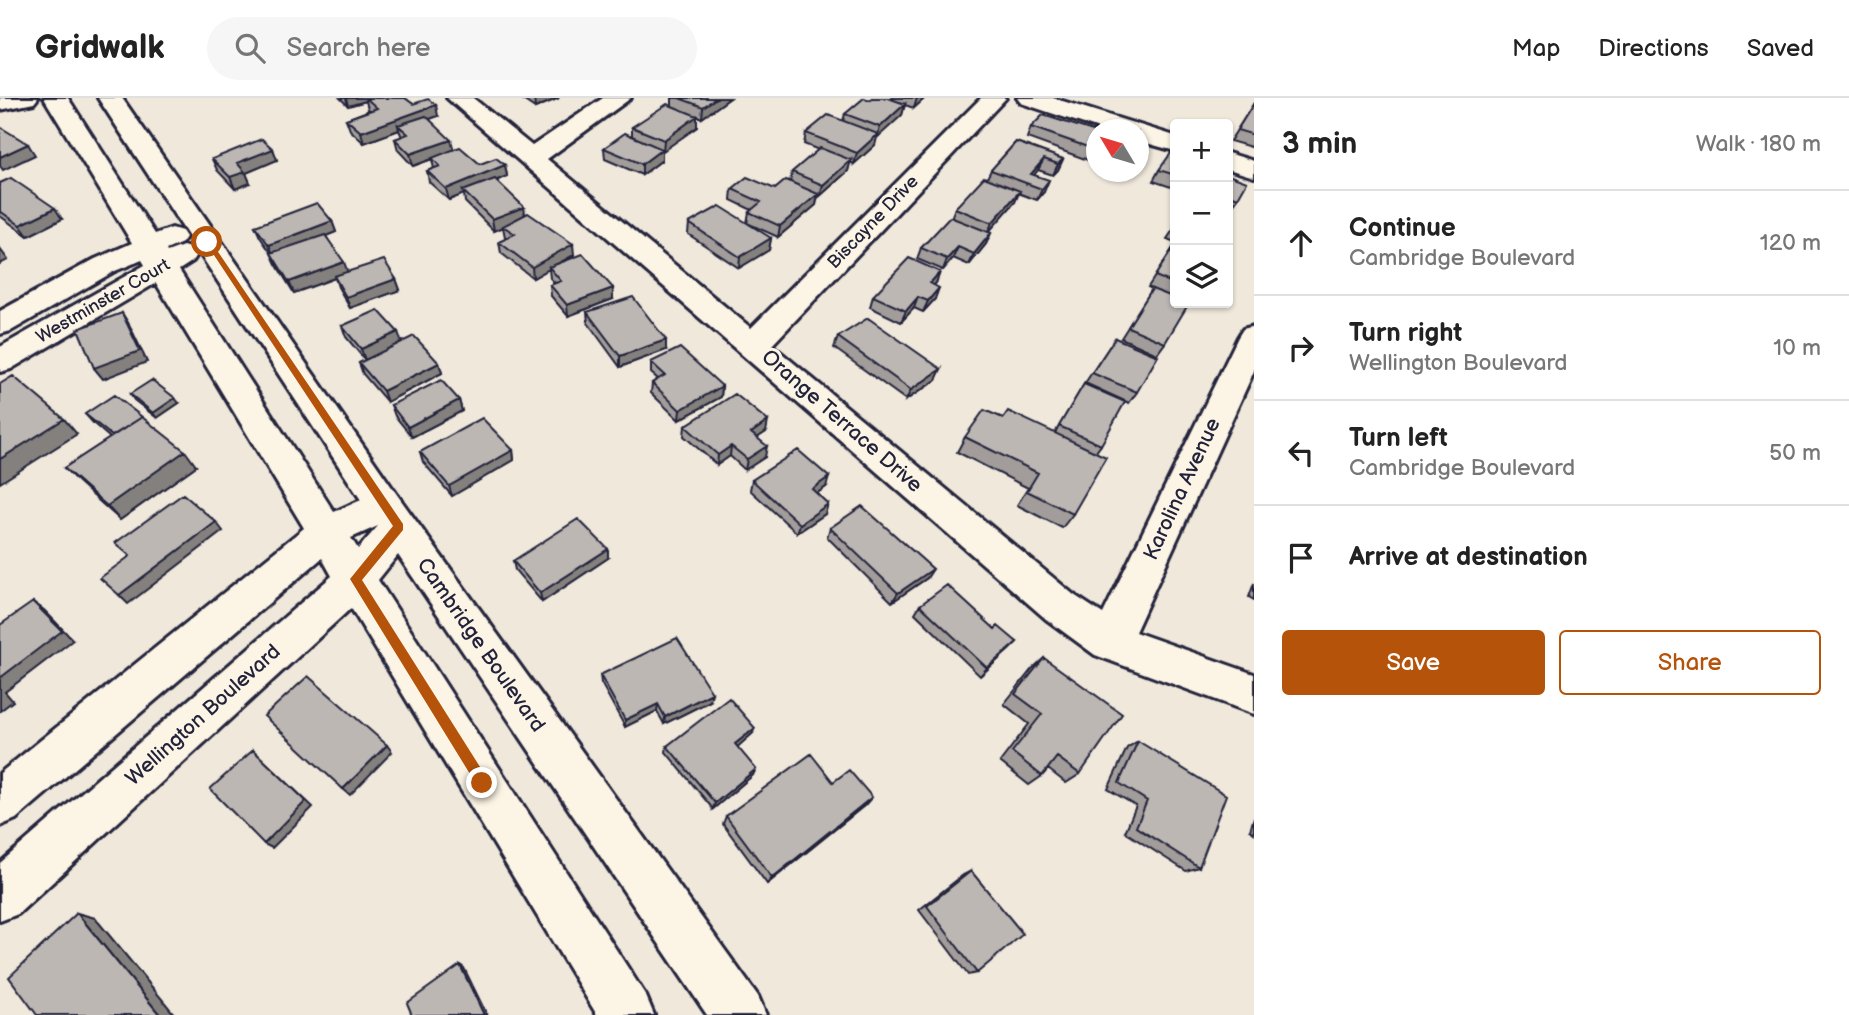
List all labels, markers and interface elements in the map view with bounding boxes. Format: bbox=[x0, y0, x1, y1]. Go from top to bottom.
search box bbox=[207, 17, 697, 80]
text: Gridwalk bbox=[35, 28, 165, 68]
icon: search bbox=[231, 29, 269, 67]
text: Search here bbox=[287, 33, 431, 64]
text: Map bbox=[1512, 34, 1560, 63]
text: Directions bbox=[1598, 34, 1709, 63]
text: Saved bbox=[1747, 34, 1814, 63]
north arrow bbox=[1086, 119, 1149, 182]
map controls bbox=[1170, 119, 1233, 308]
button: + bbox=[1170, 119, 1233, 182]
text: 3 min bbox=[1282, 126, 1357, 162]
text: Walk · 180 m bbox=[1696, 130, 1821, 158]
street label: Biscayne Drive bbox=[823, 171, 923, 273]
button: − bbox=[1170, 182, 1233, 245]
text: Continue bbox=[1349, 213, 1456, 244]
icon: ahead bbox=[1282, 224, 1320, 262]
route start bbox=[191, 226, 222, 257]
text: 120 m bbox=[1760, 229, 1821, 257]
text: Cambridge Boulevard bbox=[1349, 244, 1575, 272]
button: layers bbox=[1170, 245, 1233, 308]
street label: Westminster Court bbox=[32, 254, 174, 348]
text: Turn right bbox=[1349, 318, 1462, 349]
icon: right bbox=[1282, 329, 1320, 367]
text: 10 m bbox=[1773, 334, 1821, 362]
street label: Orange Terrace Drive bbox=[757, 344, 927, 498]
text: Wellington Boulevard bbox=[1349, 349, 1568, 377]
street label: Karolina Avenue bbox=[1138, 414, 1226, 564]
text: Turn left bbox=[1349, 423, 1448, 454]
icon: left bbox=[1282, 434, 1320, 472]
text: 50 m bbox=[1769, 439, 1821, 467]
text: Cambridge Boulevard bbox=[1349, 454, 1575, 482]
icon: arrive bbox=[1282, 539, 1320, 577]
text: Arrive at destination bbox=[1349, 542, 1588, 573]
street label: Cambridge Boulevard bbox=[412, 553, 550, 737]
button: Save bbox=[1282, 630, 1545, 695]
button: Share bbox=[1559, 630, 1821, 695]
street label: Wellington Boulevard bbox=[120, 639, 286, 791]
route end bbox=[466, 767, 497, 798]

